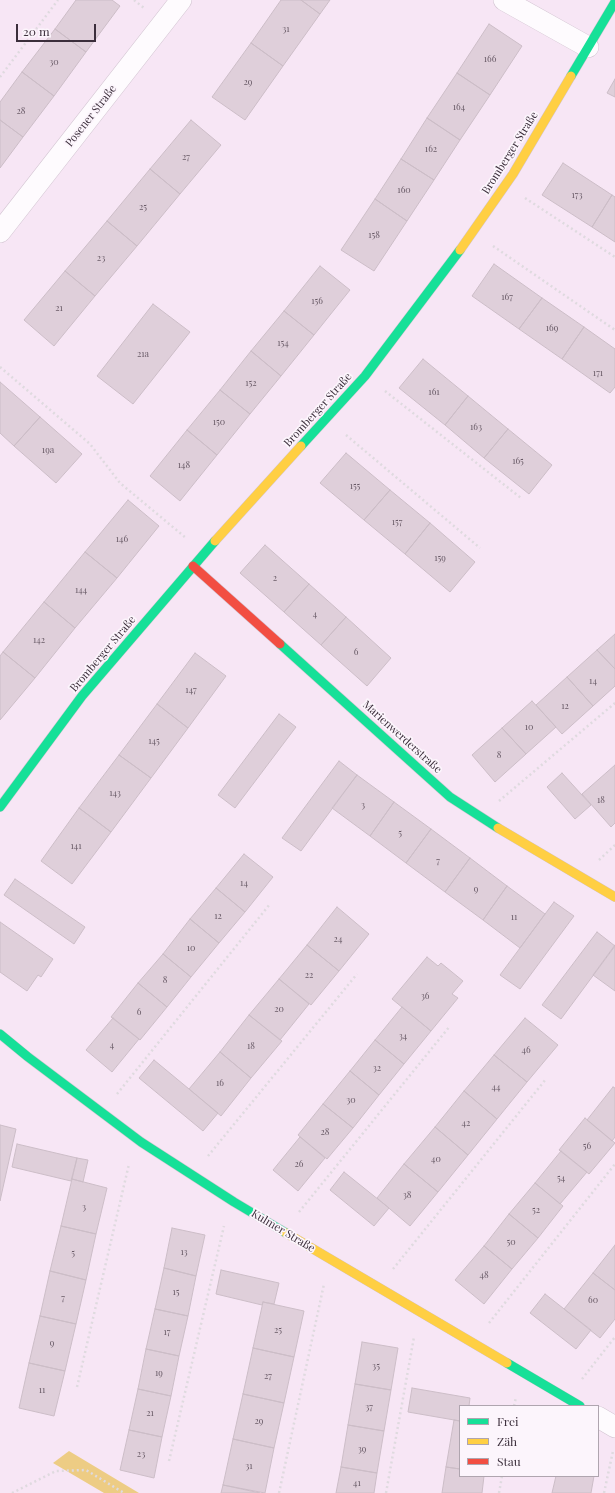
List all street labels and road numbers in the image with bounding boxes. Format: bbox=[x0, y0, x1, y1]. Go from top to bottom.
street label: Posener Straße bbox=[63, 82, 119, 150]
street label: Bromberger Straße bbox=[479, 109, 541, 197]
street label: Bromberger Straße bbox=[281, 370, 355, 450]
street label: Bromberger Straße bbox=[67, 613, 139, 695]
street label: Marienwerderstraße bbox=[360, 698, 444, 776]
street label: Kulmer Straße bbox=[249, 1207, 317, 1255]

